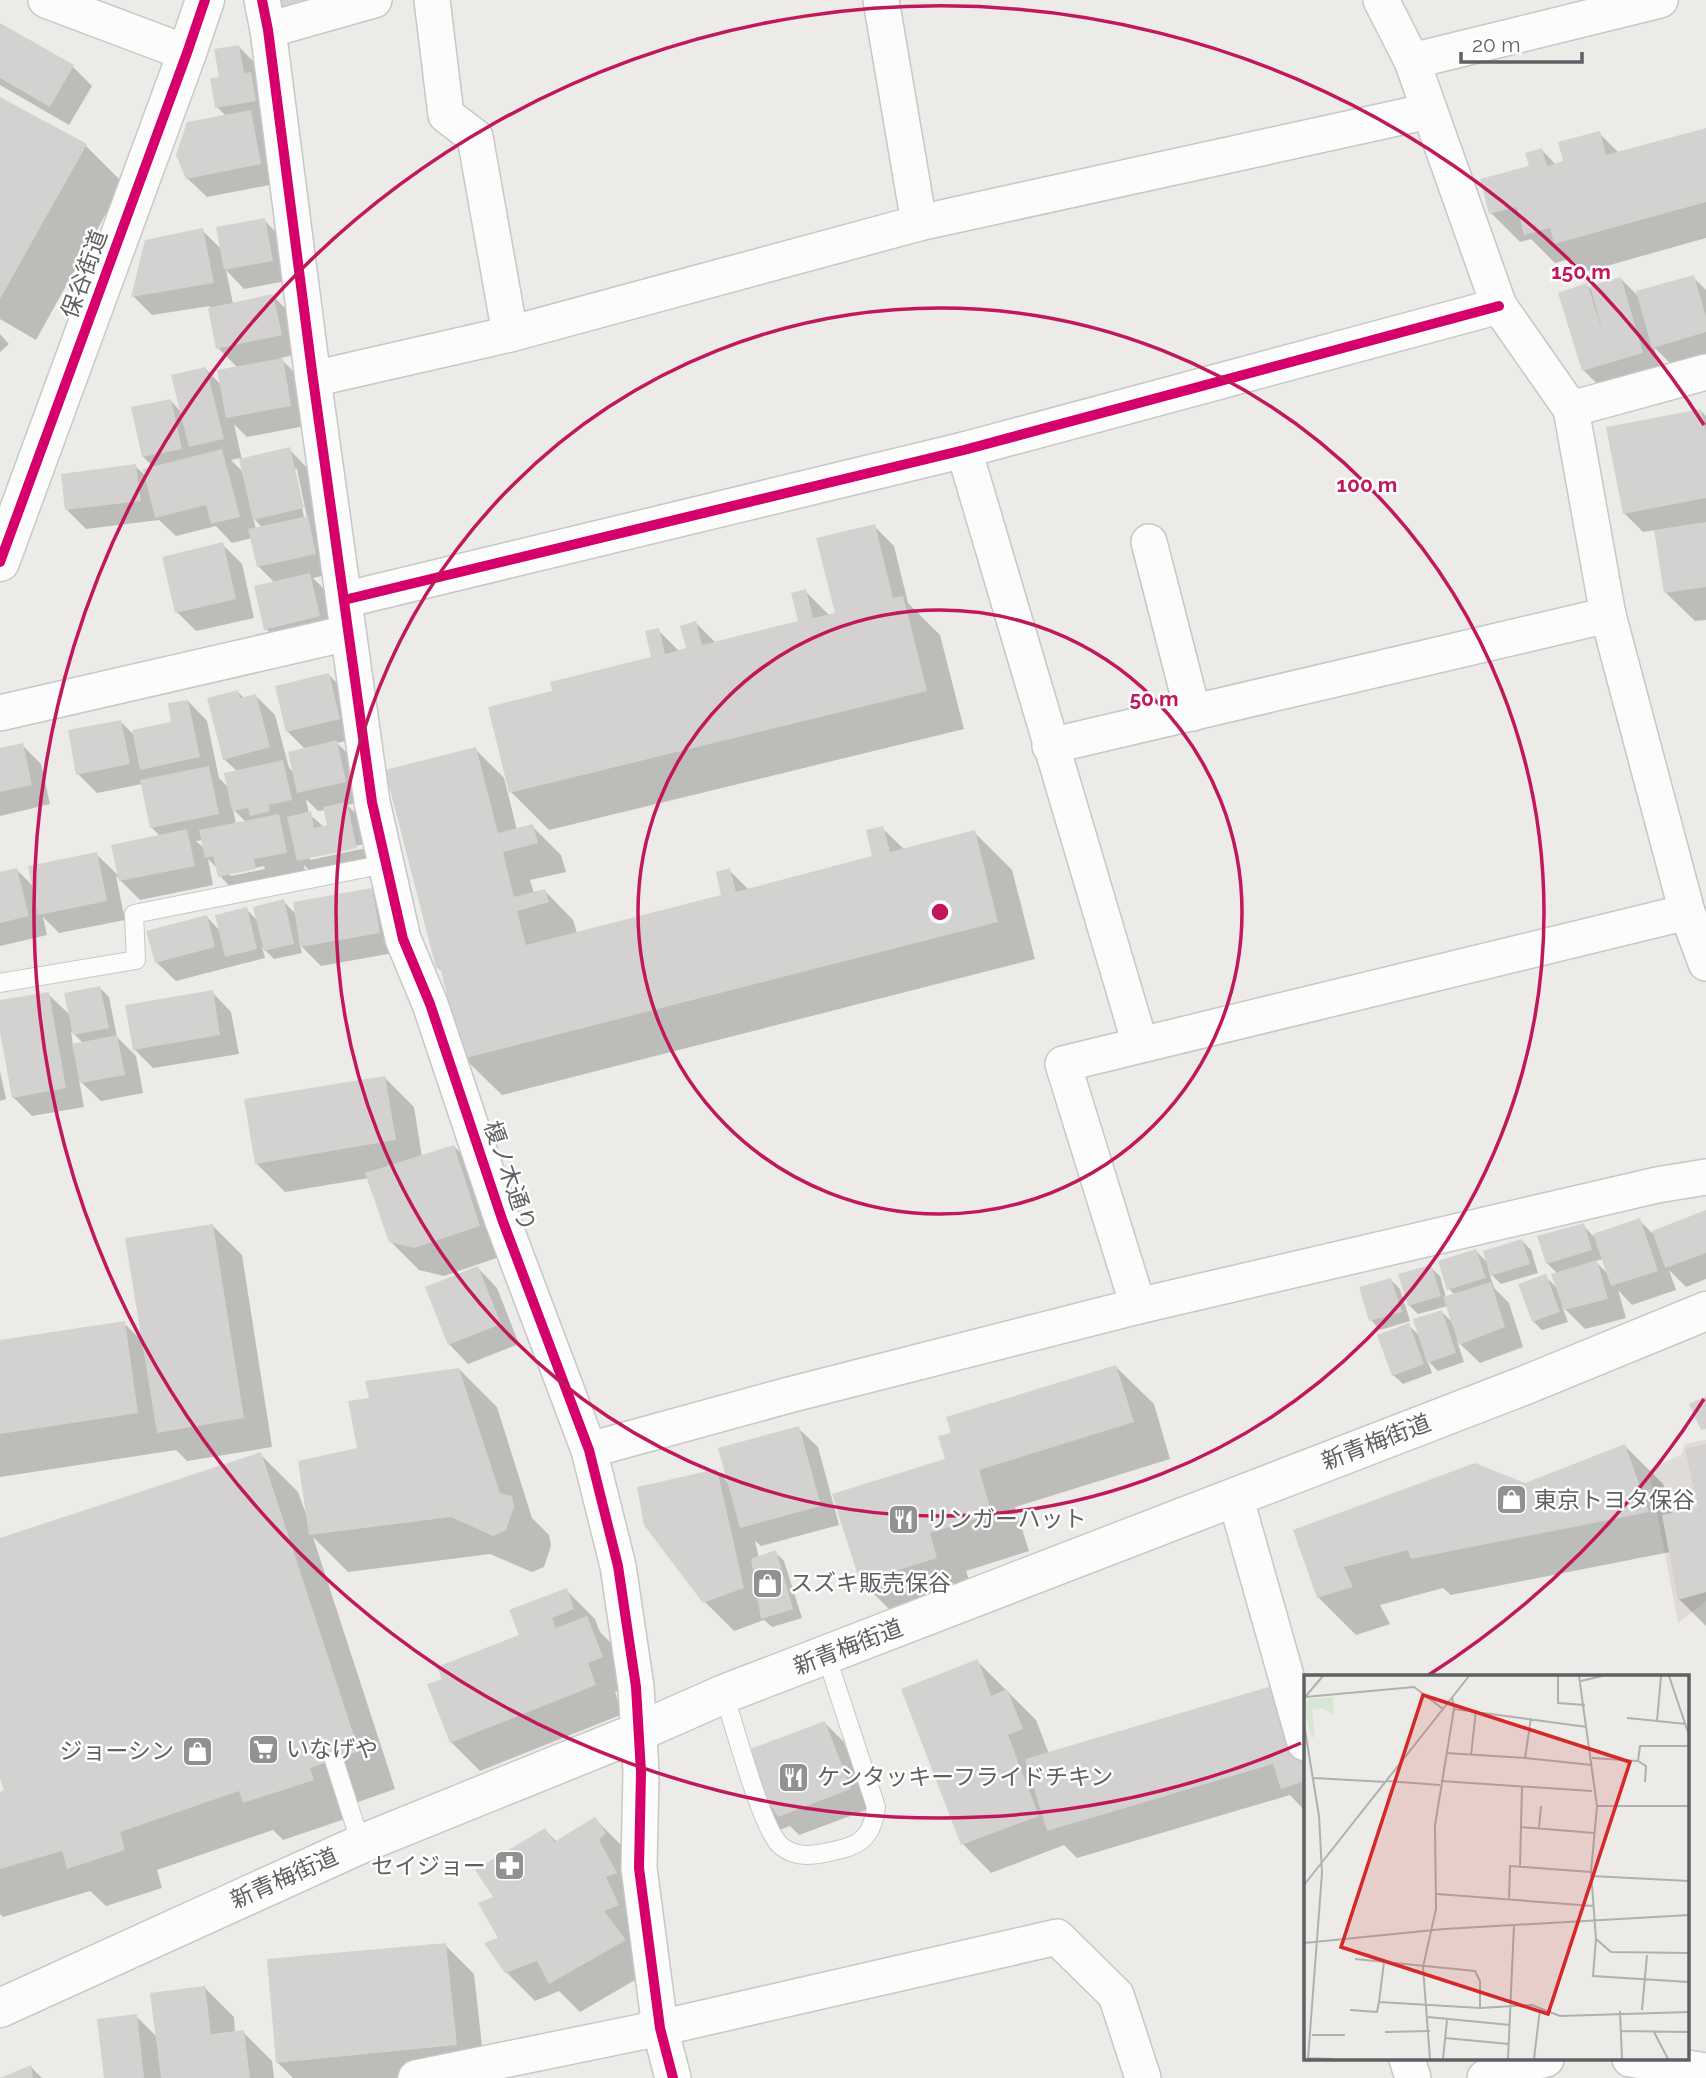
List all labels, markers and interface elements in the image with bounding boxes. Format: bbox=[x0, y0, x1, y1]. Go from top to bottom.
scale bar bbox=[1461, 21, 1582, 65]
text: 20 m bbox=[1472, 32, 1520, 57]
street label: 保谷街道 bbox=[55, 226, 112, 322]
text: 150 m bbox=[1551, 259, 1611, 284]
text: 100 m bbox=[1337, 472, 1397, 497]
text: 50 m bbox=[1129, 686, 1179, 711]
centre of rings bbox=[928, 900, 952, 924]
street label: 榎ノ木通り bbox=[479, 1117, 542, 1235]
street label: 新青梅街道 bbox=[1317, 1408, 1434, 1475]
shop icon: 東京トヨタ保谷 bbox=[1494, 1483, 1528, 1517]
place label: 東京トヨタ保谷 bbox=[1534, 1486, 1695, 1513]
restaurant icon: リンガーハット bbox=[886, 1502, 920, 1536]
place label: リンガーハット bbox=[926, 1505, 1087, 1532]
shop icon: スズキ販売保谷 bbox=[750, 1566, 784, 1600]
place label: スズキ販売保谷 bbox=[790, 1569, 951, 1596]
street label: 新青梅街道 bbox=[789, 1613, 906, 1680]
inset map bbox=[1304, 1675, 1688, 2060]
supermarket icon: いなげや bbox=[246, 1732, 280, 1766]
shop icon: ジョーシン bbox=[180, 1734, 214, 1768]
place label: いなげや bbox=[286, 1735, 378, 1762]
place label: ジョーシン bbox=[59, 1737, 174, 1764]
restaurant icon: ケンタッキーフライドチキン bbox=[777, 1760, 811, 1794]
place label: ケンタッキーフライドチキン bbox=[817, 1763, 1113, 1790]
street label: 新青梅街道 bbox=[226, 1842, 342, 1913]
pharmacy icon: セイジョー bbox=[492, 1849, 526, 1883]
place label: セイジョー bbox=[371, 1852, 486, 1879]

